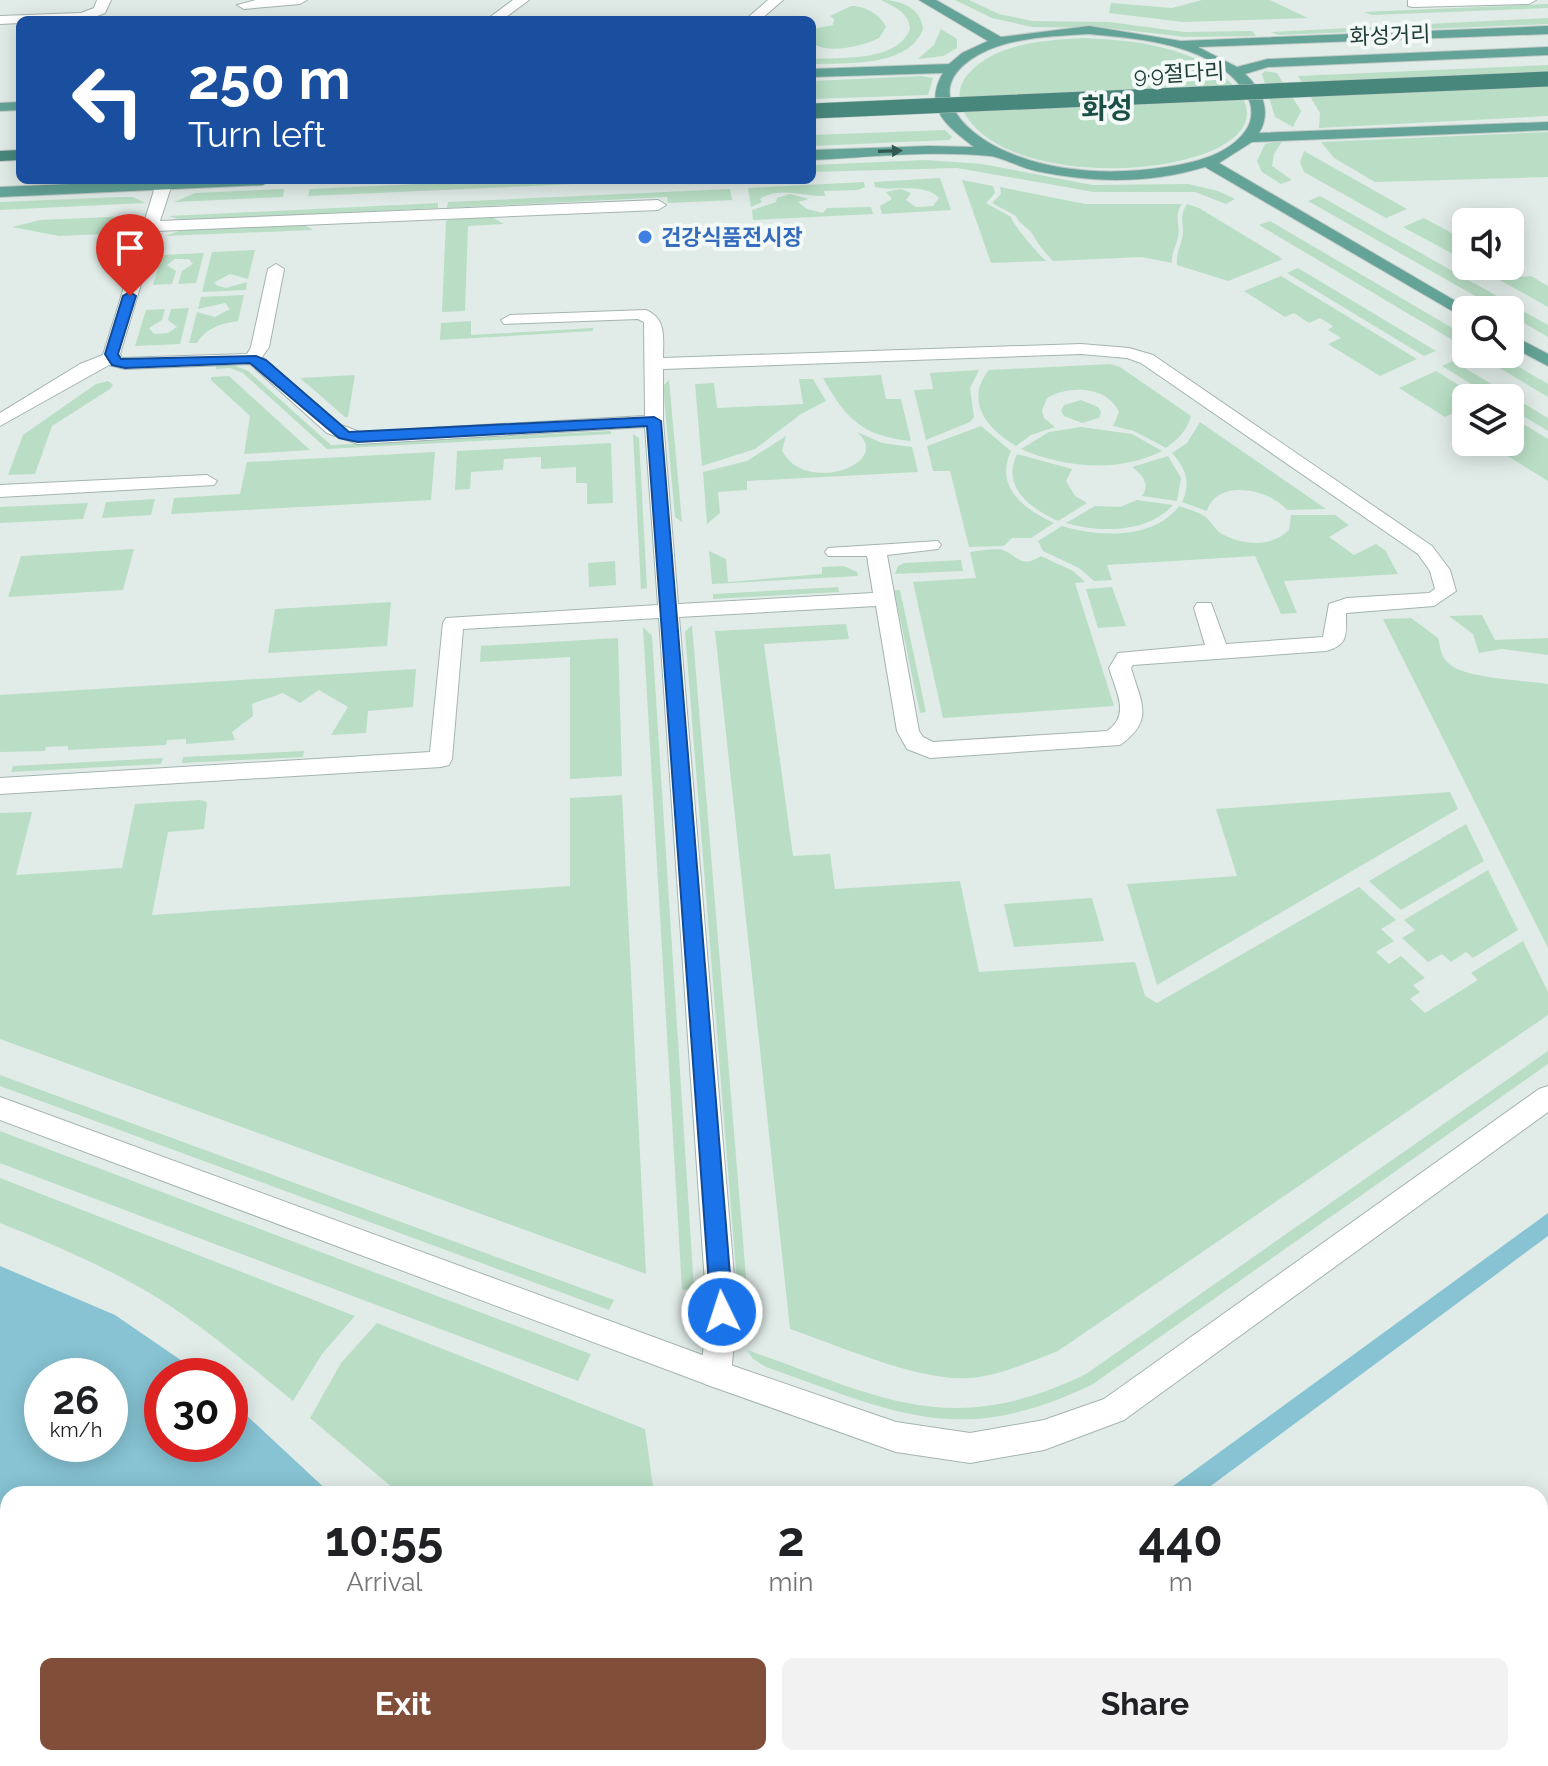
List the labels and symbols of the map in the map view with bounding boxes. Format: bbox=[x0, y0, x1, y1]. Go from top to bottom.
street label: 화성거리 bbox=[1349, 21, 1431, 49]
street label: 9·9절다리 bbox=[1133, 58, 1225, 88]
district label: 화성 bbox=[1081, 92, 1133, 125]
one-way arrow bbox=[878, 145, 903, 158]
pin bbox=[96, 214, 164, 296]
place label: 건강식품전시장 bbox=[661, 224, 803, 250]
marker: 건강식품전시장 bbox=[636, 228, 654, 246]
position arrow bbox=[680, 1270, 764, 1354]
speed limit sign: 30 bbox=[144, 1358, 248, 1462]

